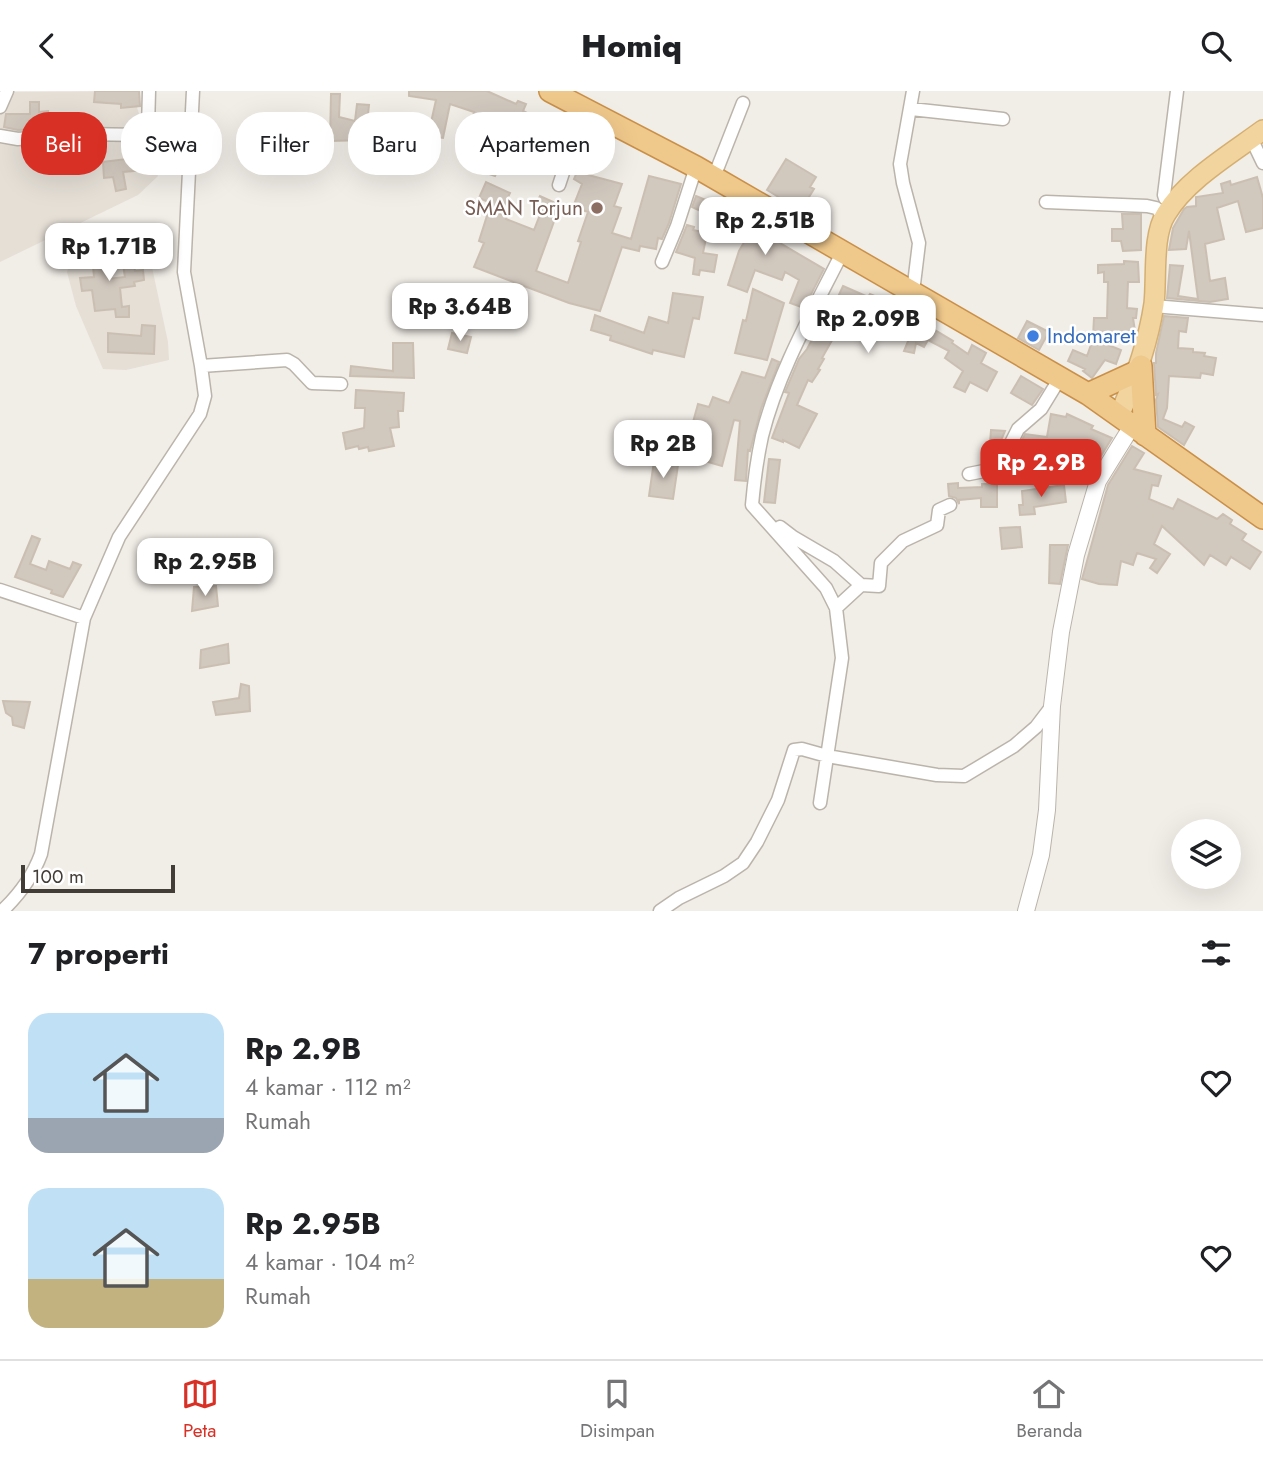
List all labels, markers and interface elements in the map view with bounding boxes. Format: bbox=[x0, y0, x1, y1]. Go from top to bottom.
text: Homiq bbox=[581, 23, 682, 69]
icon: back bbox=[28, 27, 66, 65]
icon: search bbox=[1197, 27, 1235, 65]
chip: Beli bbox=[21, 112, 107, 175]
chip: Sewa bbox=[121, 112, 222, 175]
chip: Filter bbox=[236, 112, 334, 175]
chip: Baru bbox=[348, 112, 441, 175]
chip: Apartemen bbox=[455, 112, 615, 175]
place label: SMAN Torjun bbox=[464, 193, 583, 223]
pin: Rp 2.51B bbox=[693, 197, 837, 257]
marker: SMAN Torjun bbox=[589, 200, 605, 216]
text: Rp 2.51B bbox=[715, 203, 815, 237]
pin: Rp 1.71B bbox=[37, 223, 181, 283]
text: Rp 1.71B bbox=[61, 229, 157, 263]
pin: Rp 3.64B bbox=[388, 283, 532, 343]
text: Rp 3.64B bbox=[408, 289, 512, 323]
pin: Rp 2.09B bbox=[796, 295, 940, 355]
text: Rp 2.09B bbox=[816, 301, 920, 335]
place label: Indomaret bbox=[1047, 321, 1136, 351]
marker: Indomaret bbox=[1025, 328, 1041, 344]
pin: Rp 2B bbox=[614, 421, 712, 480]
text: Rp 2B bbox=[630, 426, 696, 460]
pin: Rp 2.9B bbox=[976, 439, 1106, 499]
text: Rp 2.9B bbox=[996, 445, 1086, 479]
pin: Rp 2.95B bbox=[133, 539, 277, 598]
text: Rp 2.95B bbox=[153, 544, 257, 578]
map controls bbox=[1171, 819, 1241, 889]
button: layers bbox=[1171, 819, 1241, 889]
scale bar bbox=[21, 862, 175, 894]
text: 100 m bbox=[32, 863, 84, 890]
text: 7 properti bbox=[28, 932, 169, 975]
icon: filters bbox=[1197, 934, 1235, 972]
text: Rp 2.9B bbox=[245, 1027, 361, 1070]
icon: home bbox=[84, 1041, 168, 1125]
icon: heart bbox=[1197, 1064, 1235, 1102]
text: 4 kamar · 112 m² bbox=[245, 1070, 411, 1104]
text: Rumah bbox=[245, 1104, 311, 1138]
text: Rp 2.95B bbox=[245, 1202, 381, 1245]
icon: home bbox=[84, 1216, 168, 1300]
icon: heart bbox=[1197, 1239, 1235, 1277]
text: 4 kamar · 104 m² bbox=[245, 1245, 414, 1279]
text: Rumah bbox=[245, 1279, 311, 1313]
tab: Peta bbox=[181, 1375, 219, 1444]
tab: Disimpan bbox=[580, 1375, 655, 1444]
tab: Beranda bbox=[1016, 1375, 1082, 1444]

